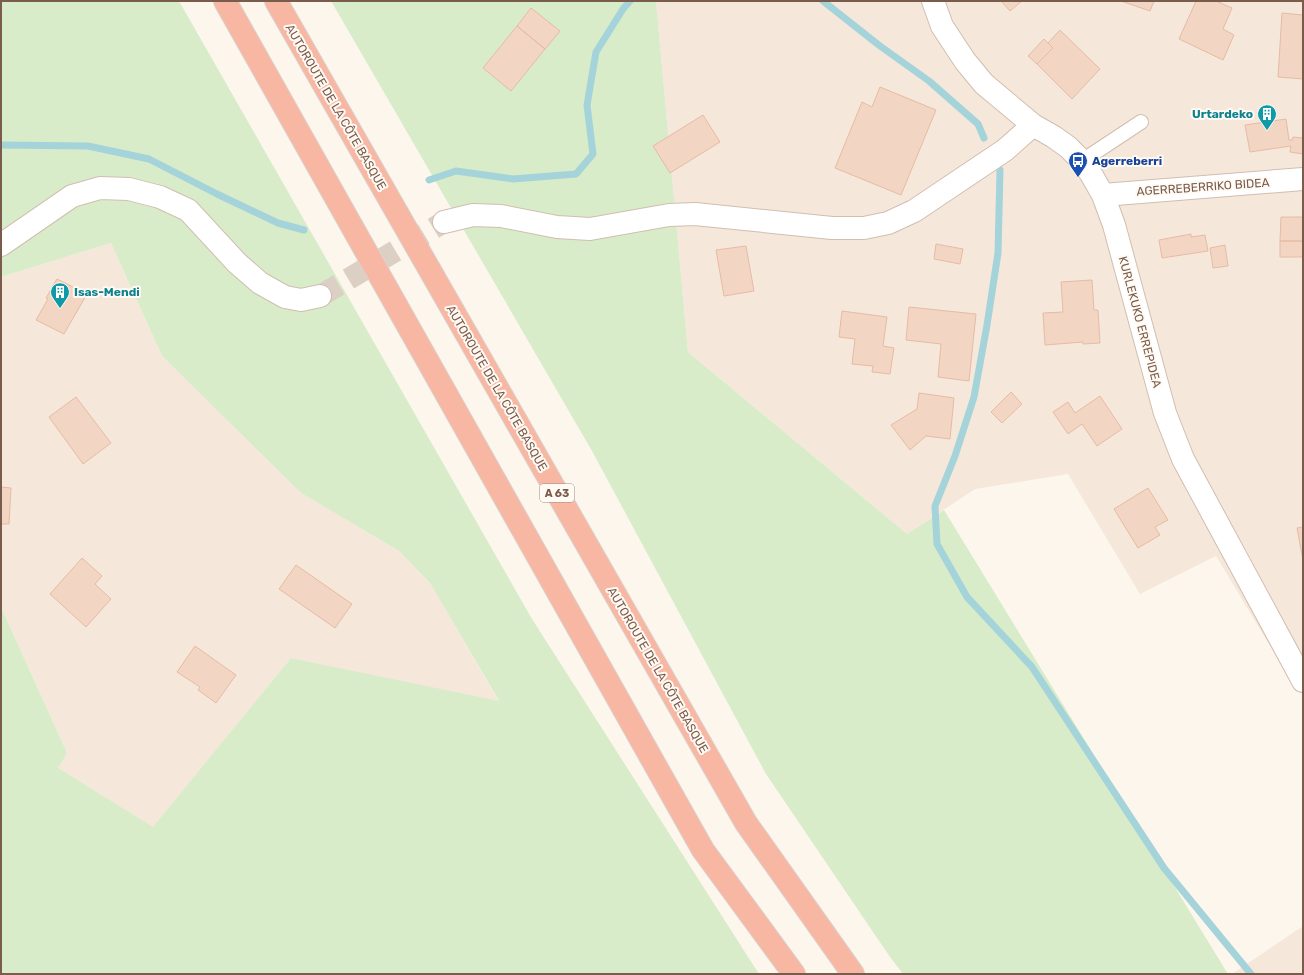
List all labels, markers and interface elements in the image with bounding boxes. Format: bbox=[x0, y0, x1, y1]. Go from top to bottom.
street label: AUTOROUTE DE LA CÔTE BASQUE bbox=[283, 22, 389, 192]
building icon: Urtardeko bbox=[1256, 103, 1278, 131]
place label: Urtardeko bbox=[1192, 107, 1253, 121]
bus stop icon: Agerreberri bbox=[1067, 150, 1089, 178]
place label: Agerreberri bbox=[1092, 154, 1162, 168]
street label: AGERREBERRIKO BIDEA bbox=[1136, 175, 1270, 199]
street label: KURLEKUKO ERREPIDEA bbox=[1116, 255, 1164, 389]
building icon: Isas-Mendi bbox=[49, 281, 71, 309]
place label: Isas-Mendi bbox=[74, 285, 140, 299]
street label: AUTOROUTE DE LA CÔTE BASQUE bbox=[444, 303, 550, 473]
road number: A 63 bbox=[540, 484, 574, 502]
street label: AUTOROUTE DE LA CÔTE BASQUE bbox=[605, 585, 711, 755]

